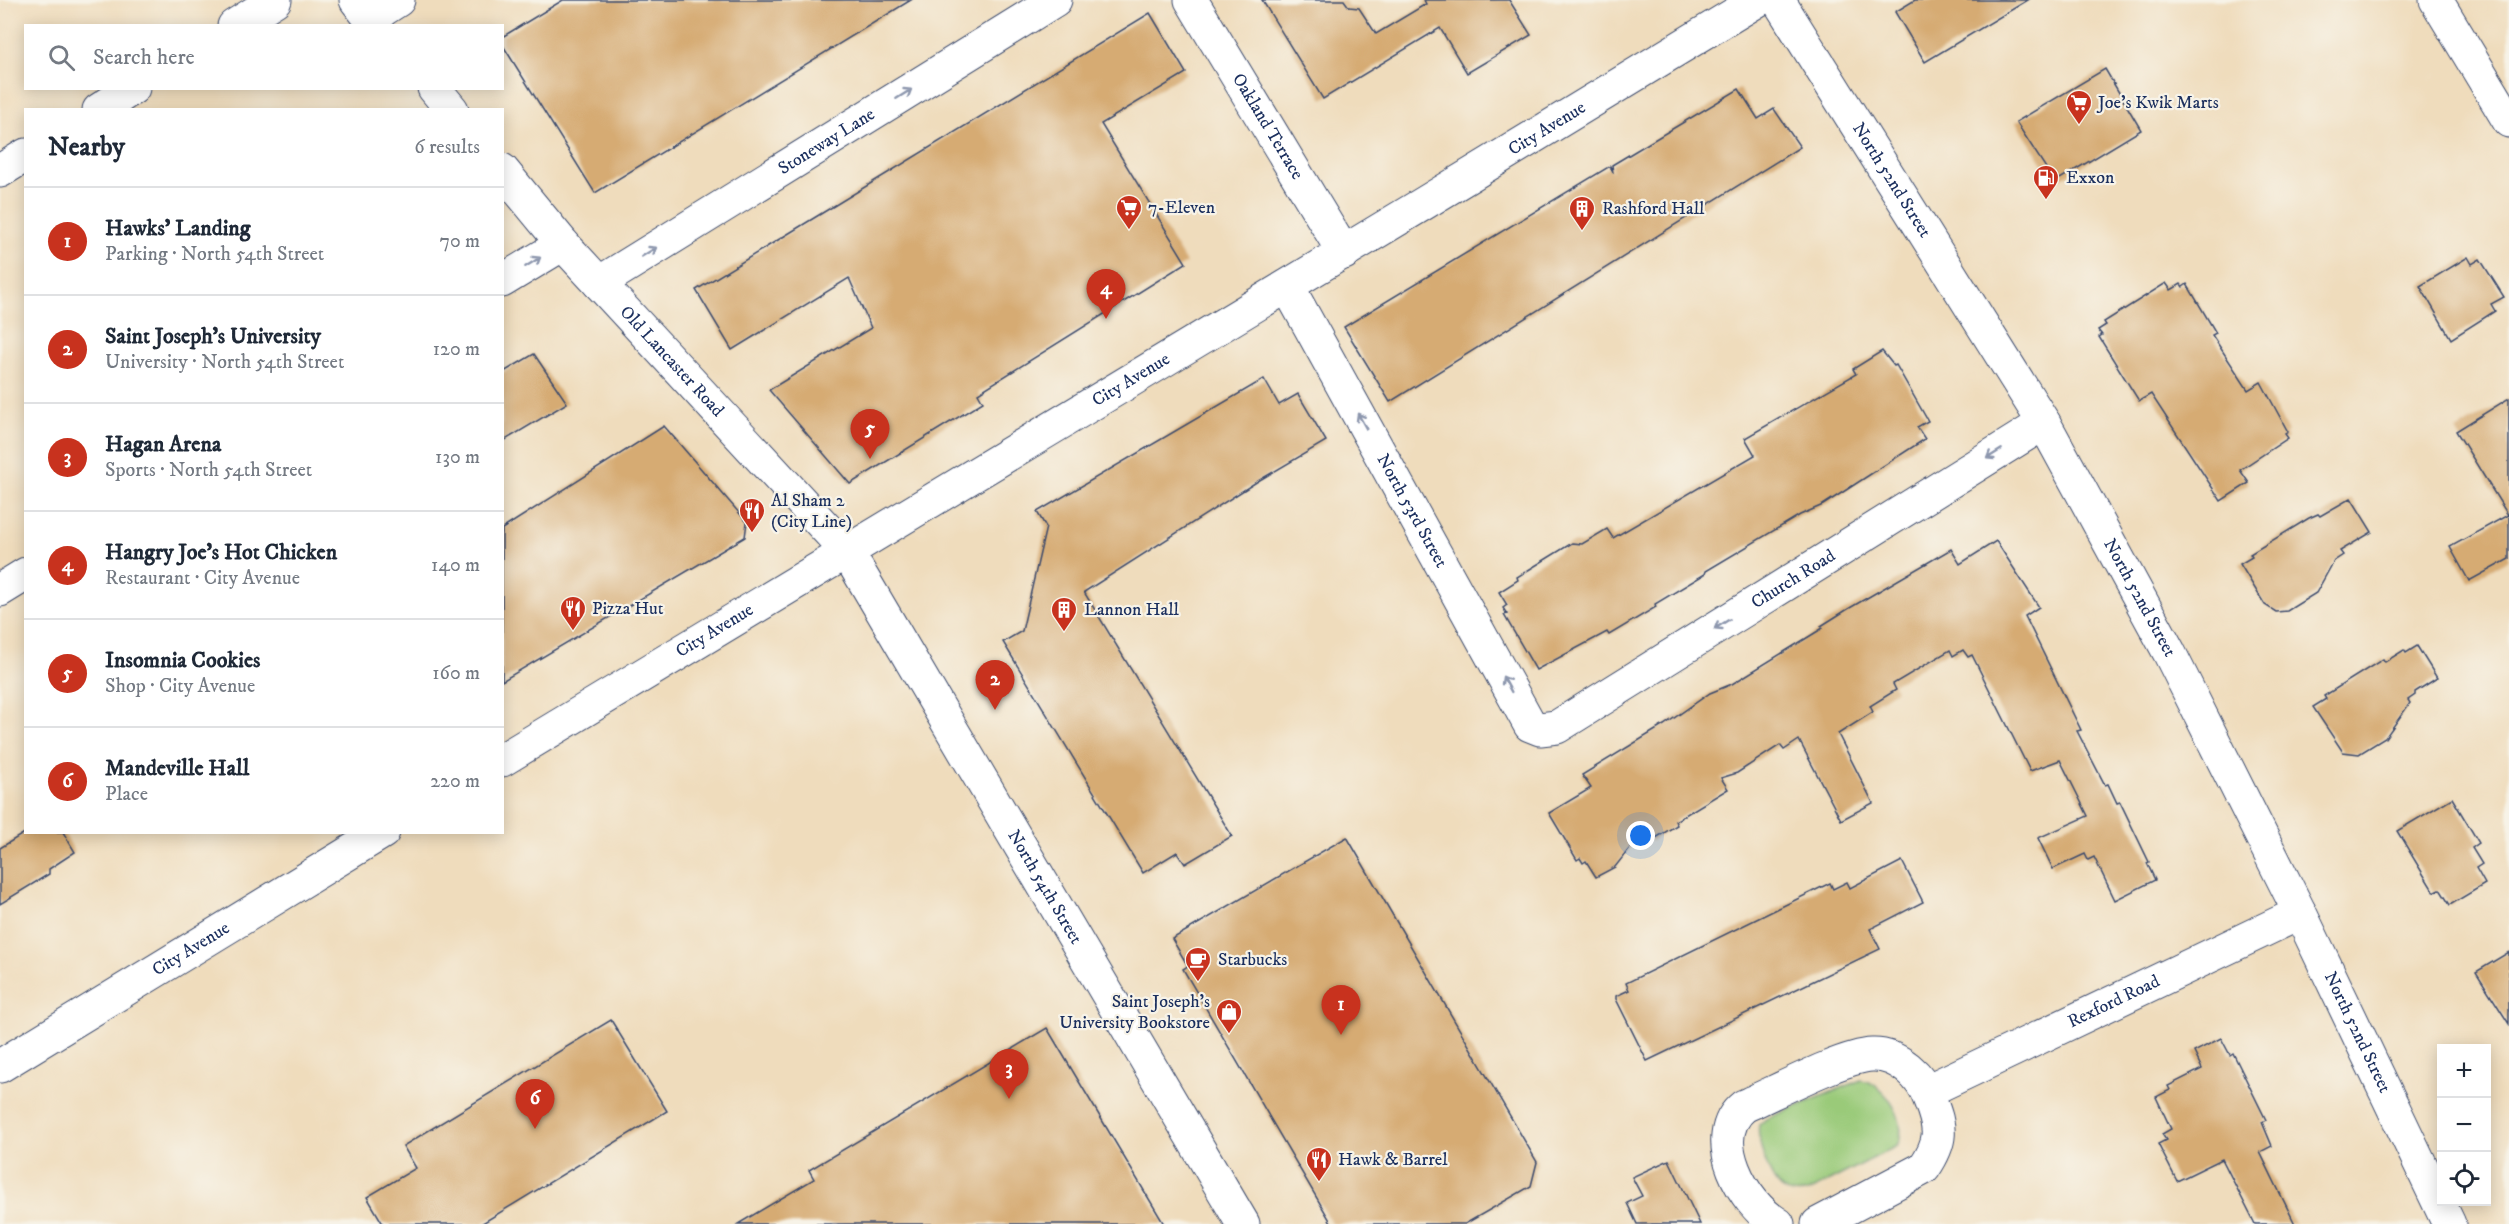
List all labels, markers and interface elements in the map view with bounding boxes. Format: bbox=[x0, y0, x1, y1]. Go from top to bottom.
search box bbox=[24, 24, 504, 90]
icon: search bbox=[45, 41, 78, 74]
text: Search here bbox=[93, 44, 195, 71]
street label: Oakland Terrace bbox=[1227, 70, 1308, 184]
one-way arrow bbox=[895, 88, 912, 100]
supermarket icon: Joe's Kwik Marts bbox=[2064, 88, 2094, 126]
place label: Joe's Kwik Marts bbox=[2096, 92, 2219, 114]
street label: City Avenue bbox=[1504, 97, 1590, 161]
street label: Stoneway Lane bbox=[774, 103, 879, 180]
street label: North 52nd Street bbox=[1847, 119, 1936, 242]
text: Nearby bbox=[48, 131, 125, 164]
text: 6 results bbox=[414, 135, 480, 160]
fuel station icon: Exxon bbox=[2031, 163, 2061, 201]
place label: Exxon bbox=[2066, 167, 2115, 189]
supermarket icon: 7-Eleven bbox=[1114, 193, 1144, 231]
building icon: Rashford Hall bbox=[1567, 194, 1597, 232]
place label: 7-Eleven bbox=[1148, 197, 1216, 219]
place label: Rashford Hall bbox=[1602, 198, 1705, 220]
text: Hawks' Landing bbox=[105, 215, 251, 242]
text: 1 bbox=[64, 229, 71, 254]
text: 70 m bbox=[439, 229, 480, 254]
text: Parking · North 54th Street bbox=[105, 242, 324, 267]
one-way arrow bbox=[640, 246, 657, 258]
one-way arrow bbox=[524, 256, 541, 268]
pin: 4 bbox=[1086, 270, 1126, 319]
street label: Old Lancaster Road bbox=[615, 301, 728, 422]
text: Saint Joseph's University bbox=[105, 323, 321, 350]
text: 2 bbox=[63, 337, 72, 362]
text: 120 m bbox=[433, 337, 480, 362]
street label: City Avenue bbox=[1088, 348, 1174, 412]
text: University · North 54th Street bbox=[105, 350, 344, 375]
pin: 5 bbox=[850, 410, 890, 459]
one-way arrow bbox=[1356, 413, 1368, 430]
text: Hagan Arena bbox=[105, 431, 221, 458]
text: 3 bbox=[64, 445, 71, 470]
text: 130 m bbox=[435, 445, 480, 470]
one-way arrow bbox=[1986, 448, 2003, 461]
street label: North 53rd Street bbox=[1372, 450, 1452, 572]
text: Sports · North 54th Street bbox=[105, 458, 312, 483]
place label: Al Sham 2 (City Line) bbox=[771, 490, 852, 533]
restaurant icon: Al Sham 2 (City Line) bbox=[737, 496, 767, 534]
street label: North 52nd Street bbox=[2098, 535, 2181, 661]
text: Hangry Joe's Hot Chicken bbox=[105, 539, 337, 566]
street label: Church Road bbox=[1747, 545, 1840, 614]
text: 4 bbox=[62, 553, 73, 578]
text: 140 m bbox=[431, 553, 480, 578]
text: Restaurant · City Avenue bbox=[105, 566, 300, 591]
restaurant icon: Pizza Hut bbox=[558, 594, 588, 632]
building icon: Lannon Hall bbox=[1049, 595, 1079, 633]
place label: Pizza Hut bbox=[592, 598, 664, 620]
street label: City Avenue bbox=[672, 599, 758, 663]
place label: Lannon Hall bbox=[1084, 599, 1180, 621]
one-way arrow bbox=[1714, 619, 1731, 631]
text: Insomnia Cookies bbox=[105, 647, 260, 674]
pin: 2 bbox=[976, 660, 1014, 710]
text: 5 bbox=[63, 661, 72, 686]
text: 160 m bbox=[432, 661, 480, 686]
text: Shop · City Avenue bbox=[105, 674, 255, 699]
one-way arrow bbox=[1501, 676, 1513, 693]
text: Mandeville Hall bbox=[105, 755, 249, 782]
text: 6 bbox=[62, 769, 73, 794]
text: 220 m bbox=[430, 769, 480, 794]
text: Place bbox=[105, 782, 148, 807]
your location bbox=[1626, 821, 1655, 850]
street label: North 54th Street bbox=[1002, 826, 1087, 948]
street label: City Avenue bbox=[148, 917, 234, 981]
cafe icon: Starbucks bbox=[1183, 945, 1213, 983]
place label: Starbucks bbox=[1218, 949, 1287, 971]
street label: North 52nd Street bbox=[2319, 968, 2396, 1097]
street label: Rexford Road bbox=[2064, 971, 2163, 1033]
pin: 1 bbox=[1322, 986, 1360, 1035]
place label: Saint Joseph's University Bookstore bbox=[1059, 991, 1210, 1034]
shop icon: Saint Joseph's University Bookstore bbox=[1214, 997, 1244, 1035]
map controls bbox=[2437, 1044, 2491, 1206]
button: + bbox=[2437, 1044, 2491, 1098]
pin: 3 bbox=[990, 1050, 1028, 1099]
pin: 6 bbox=[516, 1080, 554, 1129]
button: − bbox=[2437, 1098, 2491, 1152]
restaurant icon: Hawk & Barrel bbox=[1304, 1145, 1334, 1183]
place label: Hawk & Barrel bbox=[1338, 1149, 1448, 1171]
button: locate bbox=[2437, 1152, 2491, 1206]

